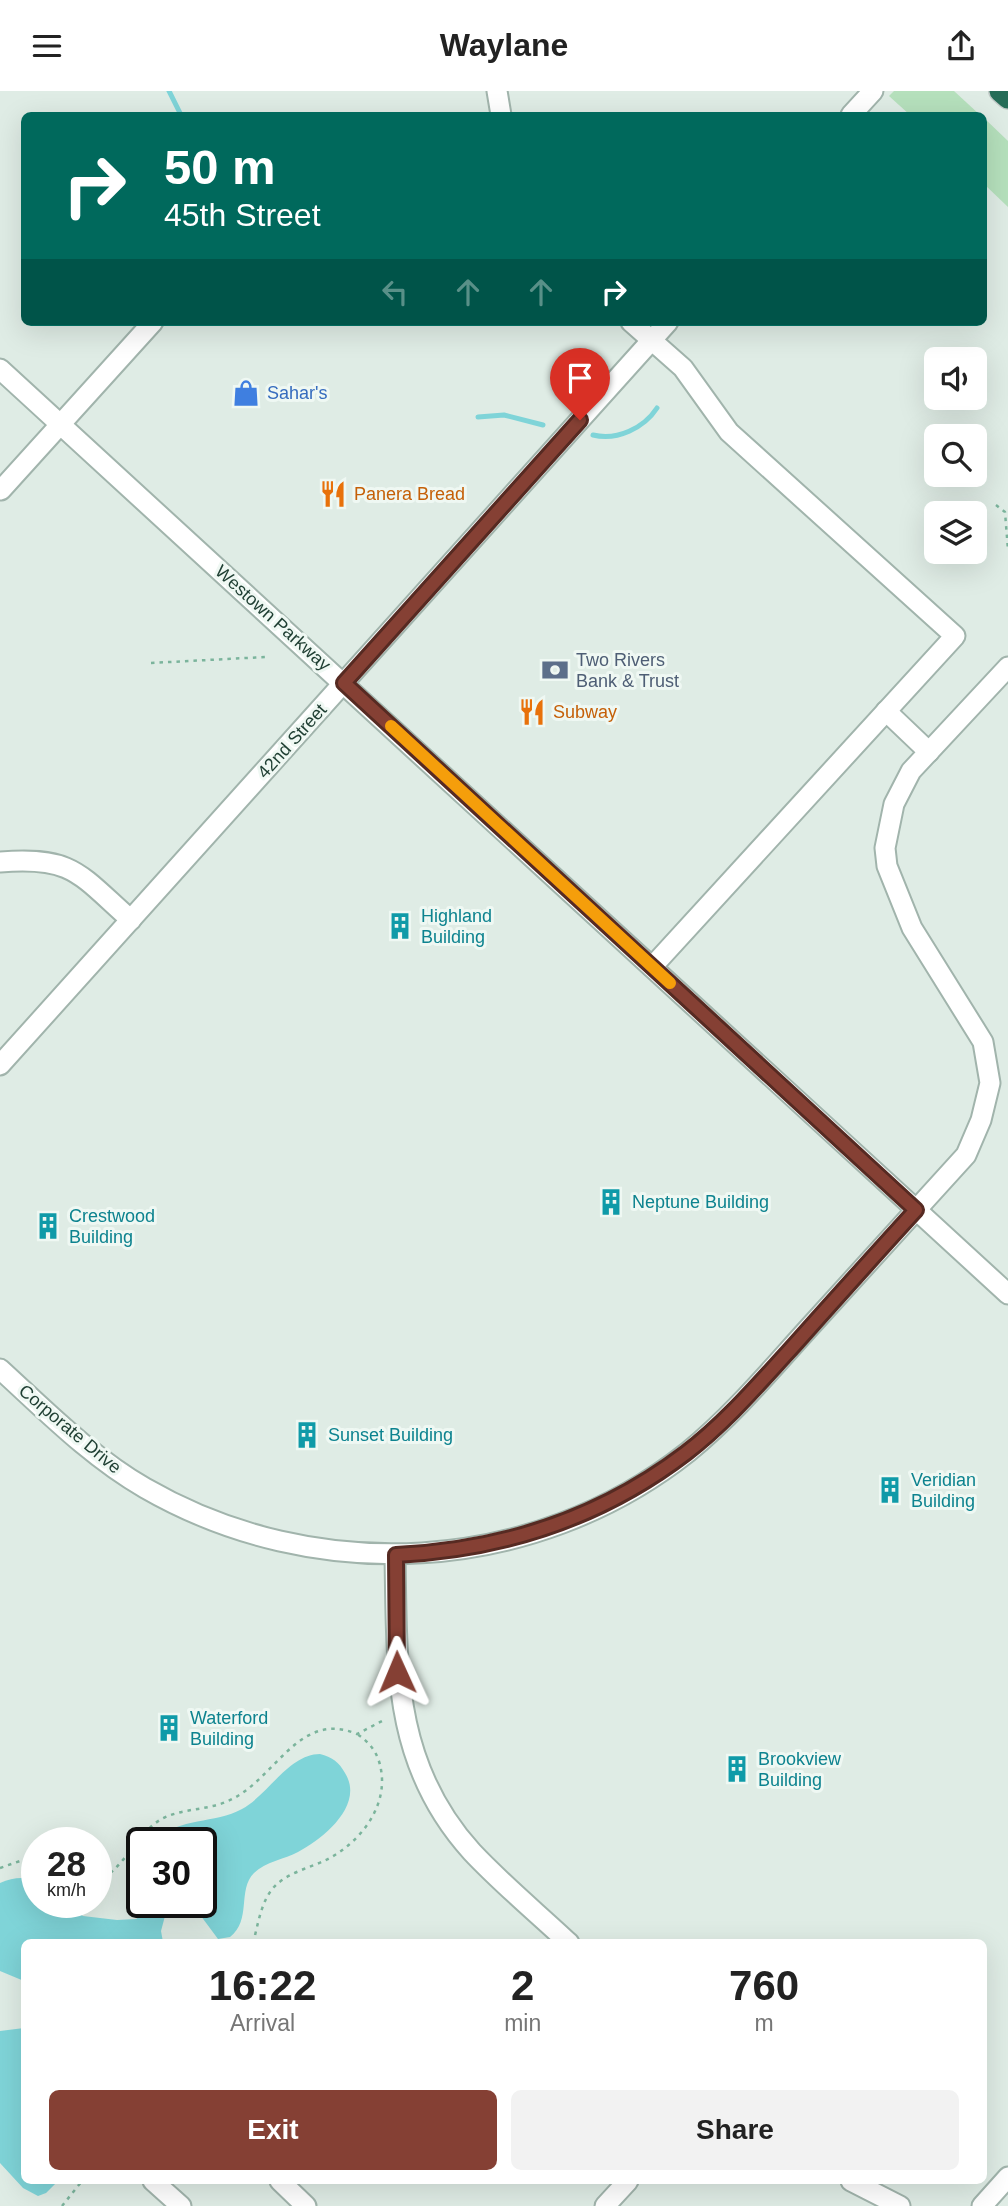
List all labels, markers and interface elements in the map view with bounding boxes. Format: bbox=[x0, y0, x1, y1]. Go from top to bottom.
icon: menu bbox=[28, 27, 66, 65]
text: Waylane bbox=[440, 27, 568, 63]
icon: share bbox=[942, 27, 980, 65]
icon: right bbox=[49, 140, 140, 231]
text: 50 m bbox=[164, 140, 276, 194]
text: 45th Street bbox=[164, 197, 321, 233]
icon: left bbox=[376, 273, 414, 311]
icon: ahead bbox=[449, 273, 487, 311]
icon: ahead bbox=[522, 273, 560, 311]
icon: right bbox=[595, 273, 633, 311]
map controls bbox=[924, 347, 987, 564]
button: sound bbox=[924, 347, 987, 410]
pin bbox=[550, 348, 610, 420]
icon: arrive bbox=[561, 359, 599, 397]
shop icon: Sahar's bbox=[231, 378, 261, 408]
place label: Sahar's bbox=[267, 383, 327, 403]
button: search bbox=[924, 424, 987, 487]
restaurant icon: Panera Bread bbox=[318, 479, 348, 509]
place label: Panera Bread bbox=[354, 484, 465, 504]
button: layers bbox=[924, 501, 987, 564]
street label: Westown Parkway bbox=[211, 561, 335, 675]
place label: Two Rivers Bank & Trust bbox=[576, 650, 679, 691]
bank icon: Two Rivers Bank & Trust bbox=[540, 655, 570, 685]
restaurant icon: Subway bbox=[517, 697, 547, 727]
street label: 42nd Street bbox=[253, 700, 331, 782]
place label: Subway bbox=[553, 702, 617, 722]
place label: Highland Building bbox=[421, 906, 492, 947]
building icon: Highland Building bbox=[385, 911, 415, 941]
building icon: Neptune Building bbox=[596, 1187, 626, 1217]
place label: Neptune Building bbox=[632, 1192, 769, 1212]
place label: Crestwood Building bbox=[69, 1206, 155, 1247]
building icon: Crestwood Building bbox=[33, 1211, 63, 1241]
street label: Corporate Drive bbox=[15, 1381, 125, 1477]
building icon: Sunset Building bbox=[292, 1420, 322, 1450]
place label: Sunset Building bbox=[328, 1425, 453, 1445]
place label: Veridian Building bbox=[911, 1470, 976, 1511]
building icon: Veridian Building bbox=[875, 1475, 905, 1505]
position arrow bbox=[360, 1635, 434, 1709]
place label: Waterford Building bbox=[190, 1708, 268, 1749]
building icon: Waterford Building bbox=[154, 1713, 184, 1743]
place label: Brookview Building bbox=[758, 1749, 842, 1790]
building icon: Brookview Building bbox=[722, 1754, 752, 1784]
speed limit sign: 30 bbox=[126, 1827, 217, 1918]
text: 28 bbox=[47, 1844, 86, 1883]
text: km/h bbox=[47, 1880, 86, 1900]
text: 16:22 bbox=[209, 1962, 316, 2009]
text: 2 bbox=[511, 1962, 534, 2009]
text: 760 bbox=[729, 1962, 799, 2009]
text: Arrival bbox=[230, 2010, 295, 2036]
text: min bbox=[504, 2010, 541, 2036]
text: m bbox=[755, 2010, 774, 2036]
button: Exit bbox=[49, 2090, 497, 2170]
button: Share bbox=[511, 2090, 959, 2170]

